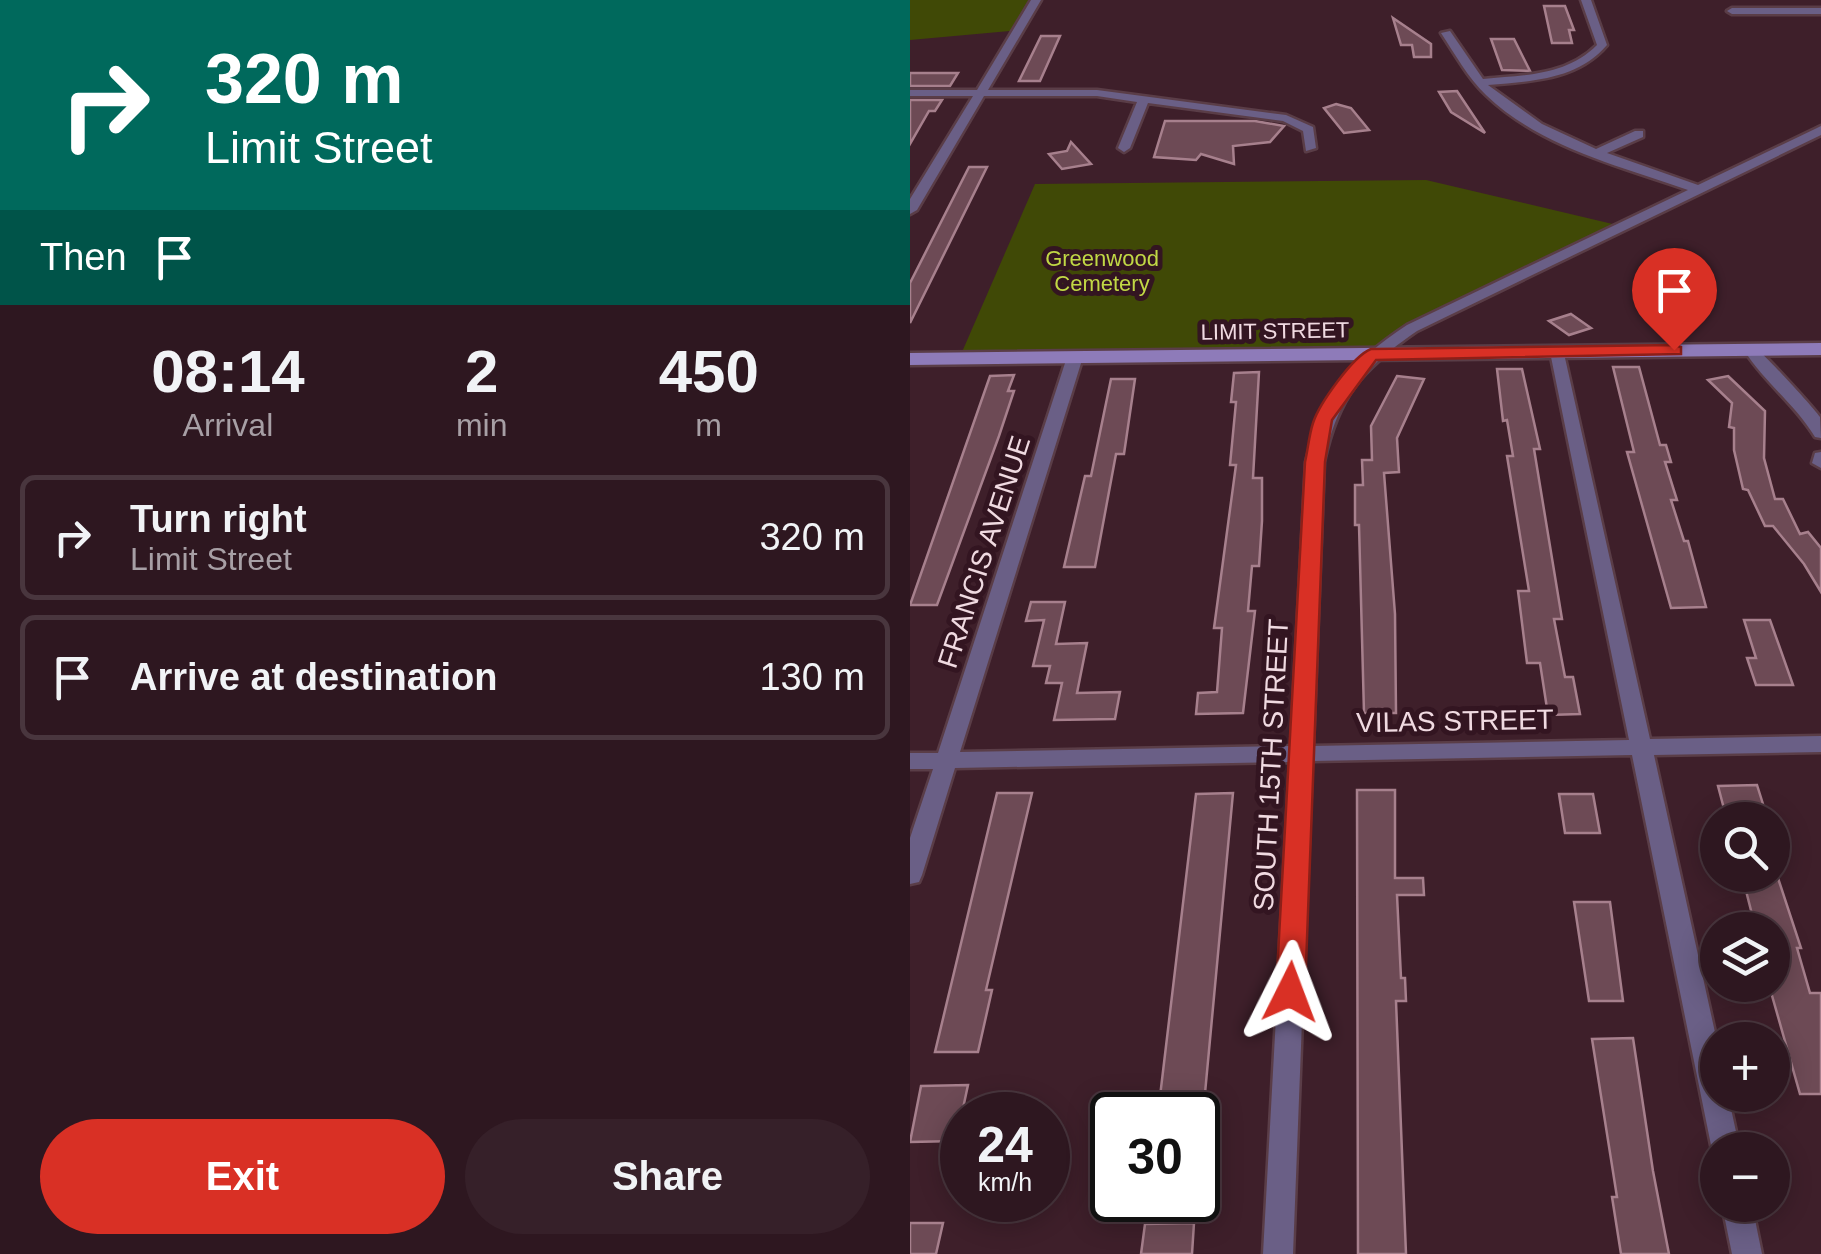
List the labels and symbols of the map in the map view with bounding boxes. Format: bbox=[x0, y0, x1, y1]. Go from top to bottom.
park label: Greenwood Cemetery bbox=[1045, 246, 1159, 296]
pin bbox=[1632, 248, 1717, 351]
street label: LIMIT STREET bbox=[1200, 317, 1350, 345]
street label: FRANCIS AVENUE bbox=[932, 432, 1036, 672]
street label: SOUTH 15TH STREET bbox=[1248, 618, 1294, 912]
street label: VILAS STREET bbox=[1356, 704, 1554, 738]
position arrow bbox=[1238, 940, 1342, 1044]
speed limit sign: 30 bbox=[1090, 1092, 1220, 1222]

